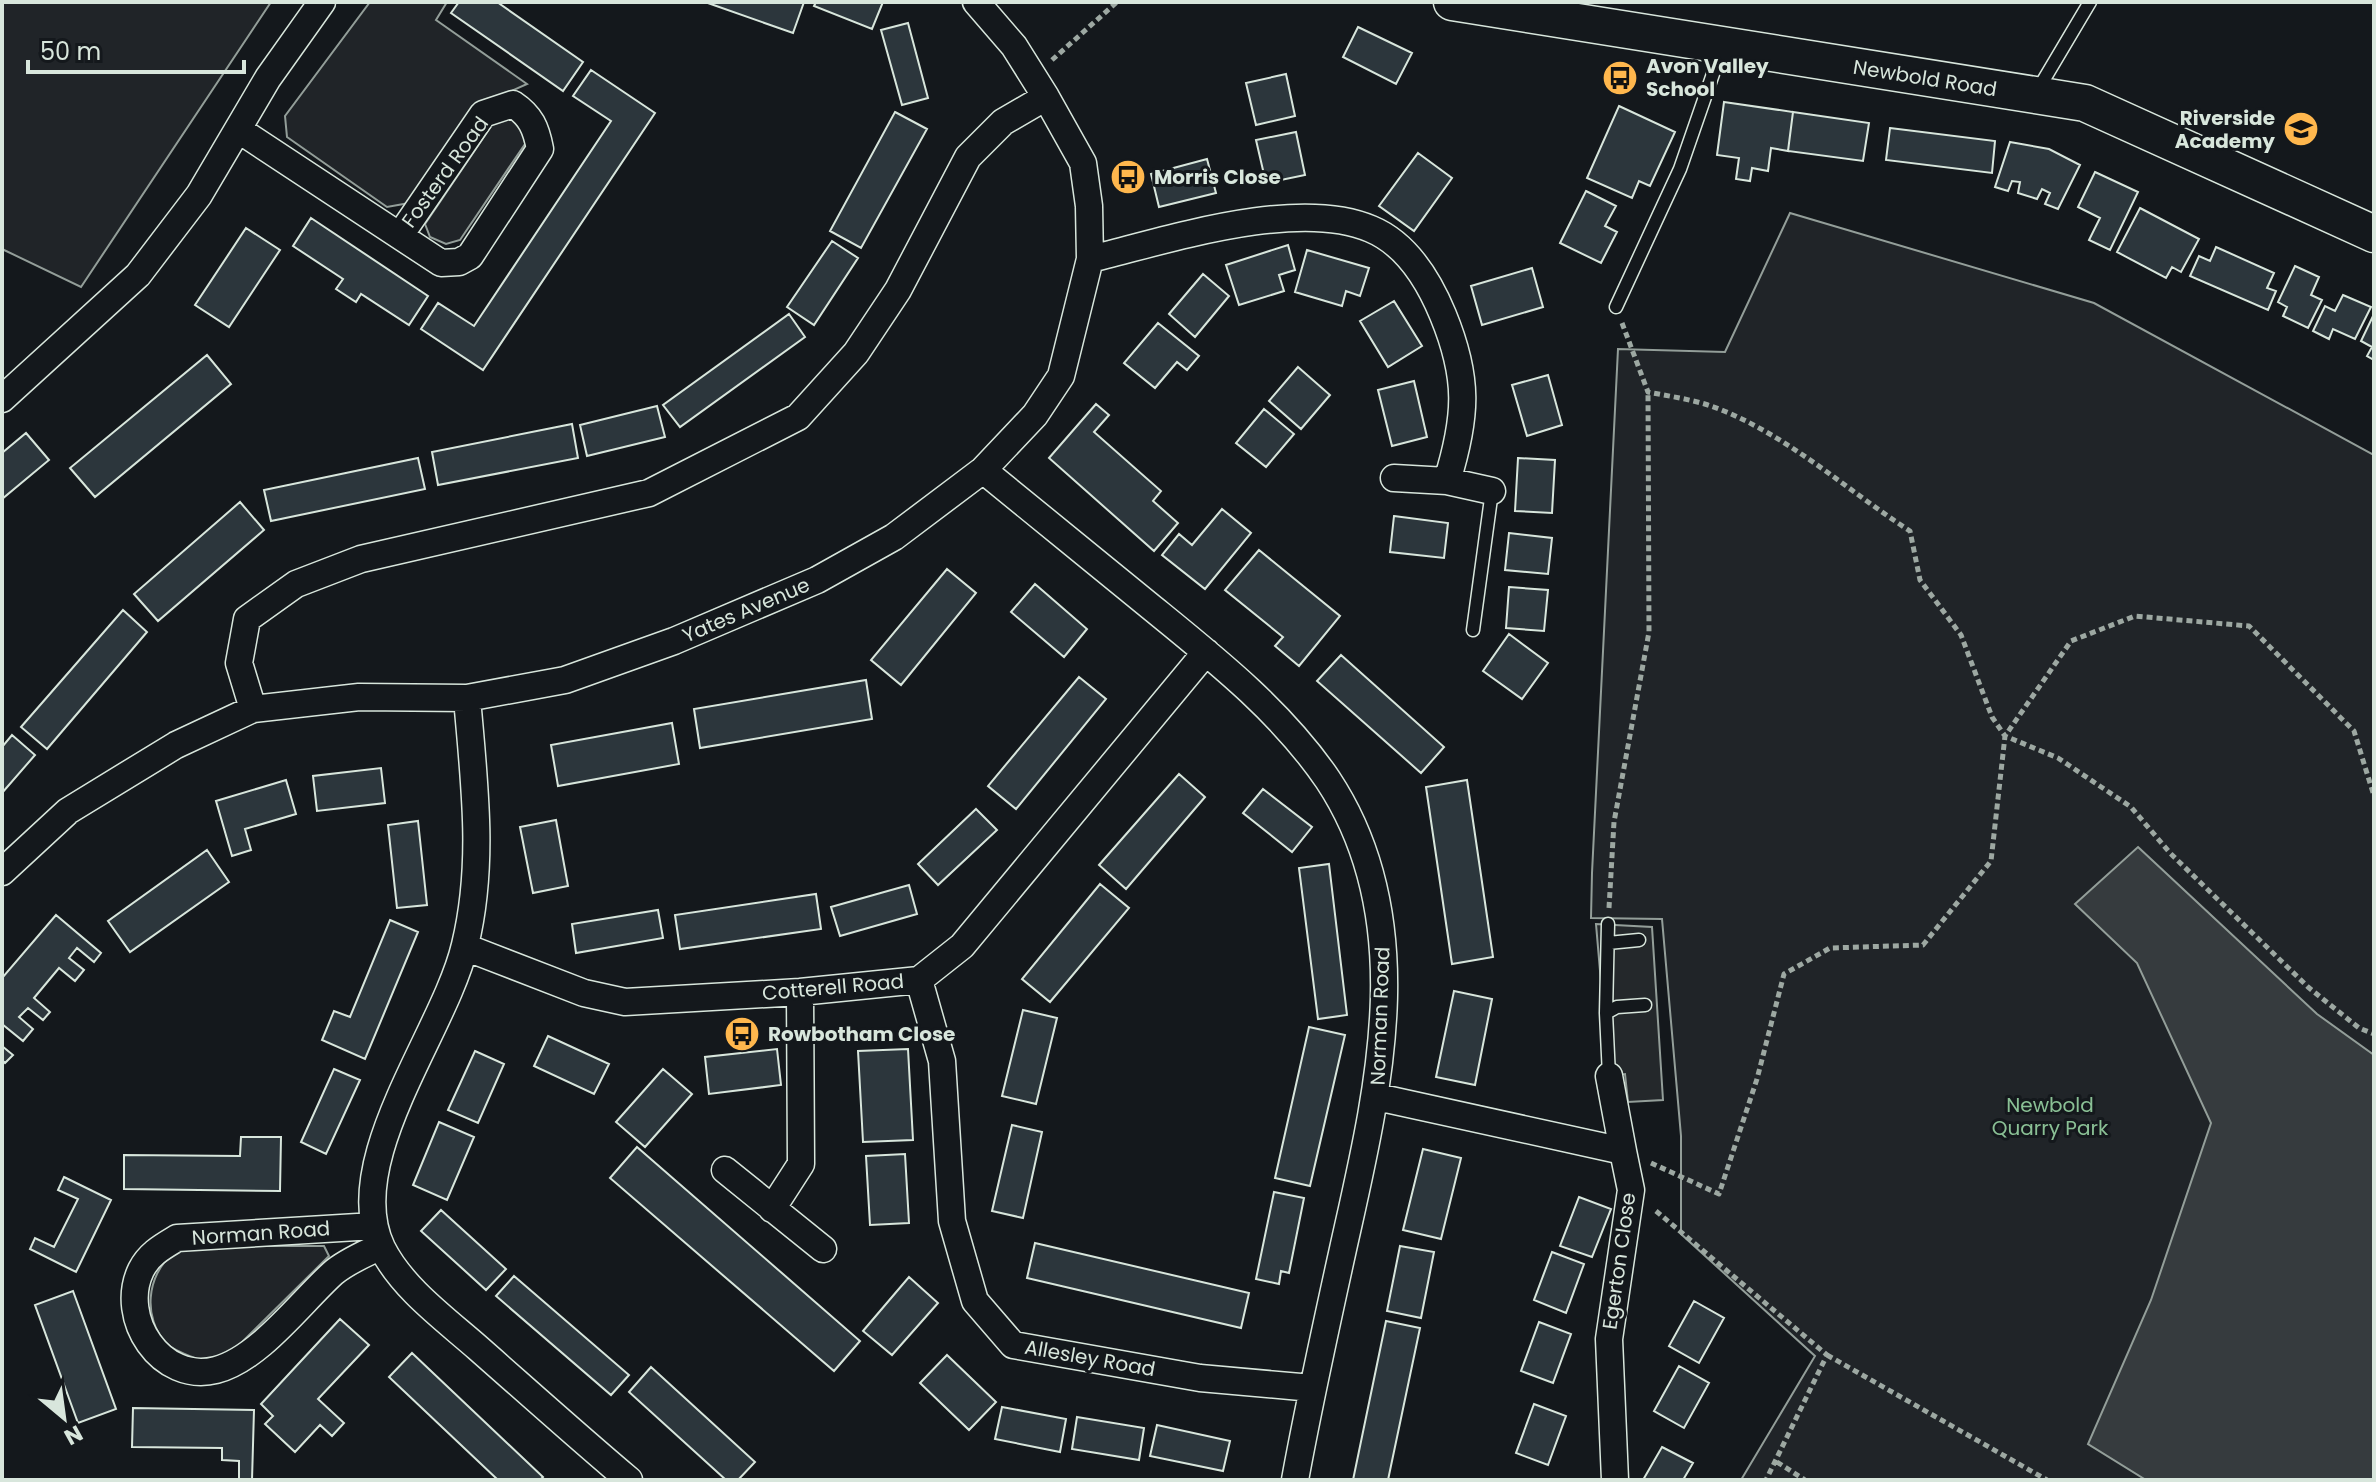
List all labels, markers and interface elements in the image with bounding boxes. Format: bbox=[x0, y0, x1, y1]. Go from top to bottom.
scale bar bbox=[28, 24, 244, 74]
text: 50 m bbox=[40, 35, 101, 68]
place label: Avon Valley School bbox=[1646, 52, 1769, 103]
street label: Newbold Road bbox=[1851, 53, 1999, 103]
bus stop icon: Avon Valley School bbox=[1601, 59, 1639, 97]
place label: Riverside Academy bbox=[2175, 104, 2275, 155]
school or university icon: Riverside Academy bbox=[2282, 110, 2320, 148]
street label: Fosterd Road bbox=[395, 111, 495, 233]
bus stop icon: Morris Close bbox=[1109, 158, 1147, 196]
place label: Morris Close bbox=[1154, 163, 1281, 191]
street label: Yates Avenue bbox=[678, 571, 814, 649]
street label: Norman Road bbox=[1364, 946, 1396, 1086]
street label: Cotterell Road bbox=[761, 967, 905, 1007]
bus stop icon: Rowbotham Close bbox=[723, 1015, 761, 1053]
place label: Rowbotham Close bbox=[768, 1020, 955, 1048]
park label: Newbold Quarry Park bbox=[1992, 1091, 2109, 1142]
street label: Egerton Close bbox=[1596, 1191, 1642, 1331]
street label: Norman Road bbox=[191, 1214, 331, 1252]
street label: Allesley Road bbox=[1023, 1333, 1157, 1383]
north arrow bbox=[24, 1378, 104, 1458]
text: N bbox=[59, 1417, 88, 1453]

